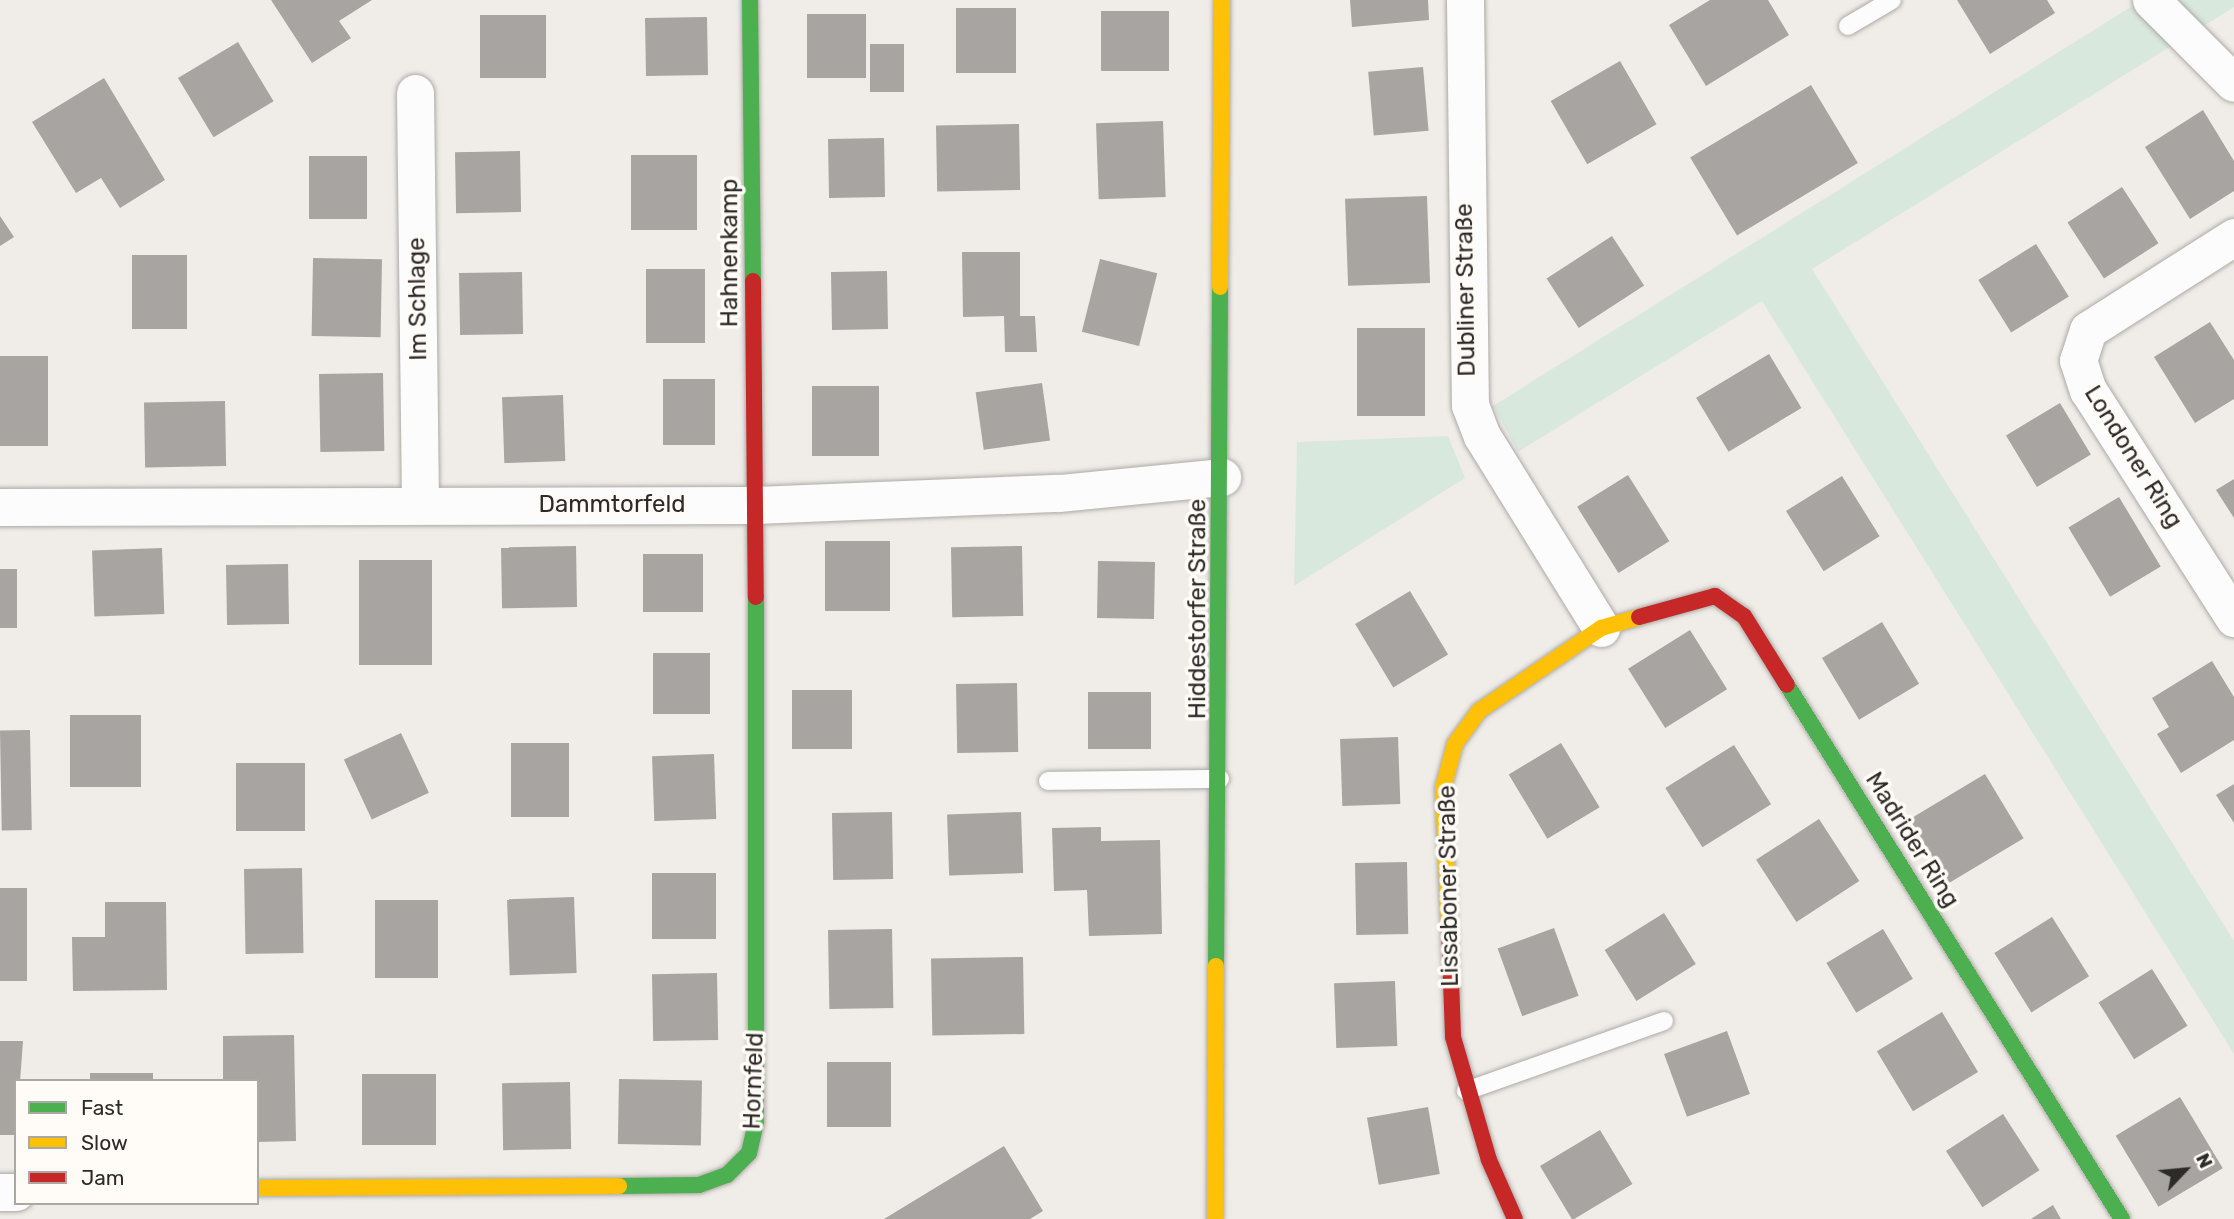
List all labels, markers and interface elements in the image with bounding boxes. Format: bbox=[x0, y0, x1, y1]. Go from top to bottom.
street label: Hahnenkamp bbox=[716, 179, 744, 327]
street label: Dubliner Straße bbox=[1450, 203, 1482, 377]
street label: Im Schlage bbox=[403, 237, 433, 361]
street label: Londoner Ring bbox=[2078, 380, 2188, 534]
street label: Dammtorfeld bbox=[538, 491, 686, 519]
street label: Hiddestorfer Straße bbox=[1184, 499, 1212, 719]
street label: Madrider Ring bbox=[1859, 767, 1965, 913]
street label: Lissaboner Straße bbox=[1433, 785, 1465, 987]
street label: Hornfeld bbox=[738, 1032, 770, 1130]
legend bbox=[14, 1079, 259, 1205]
text: Fast bbox=[81, 1095, 123, 1120]
text: Slow bbox=[81, 1130, 128, 1155]
north arrow bbox=[2150, 1135, 2220, 1205]
text: N bbox=[2191, 1149, 2218, 1172]
text: Jam bbox=[81, 1165, 125, 1190]

